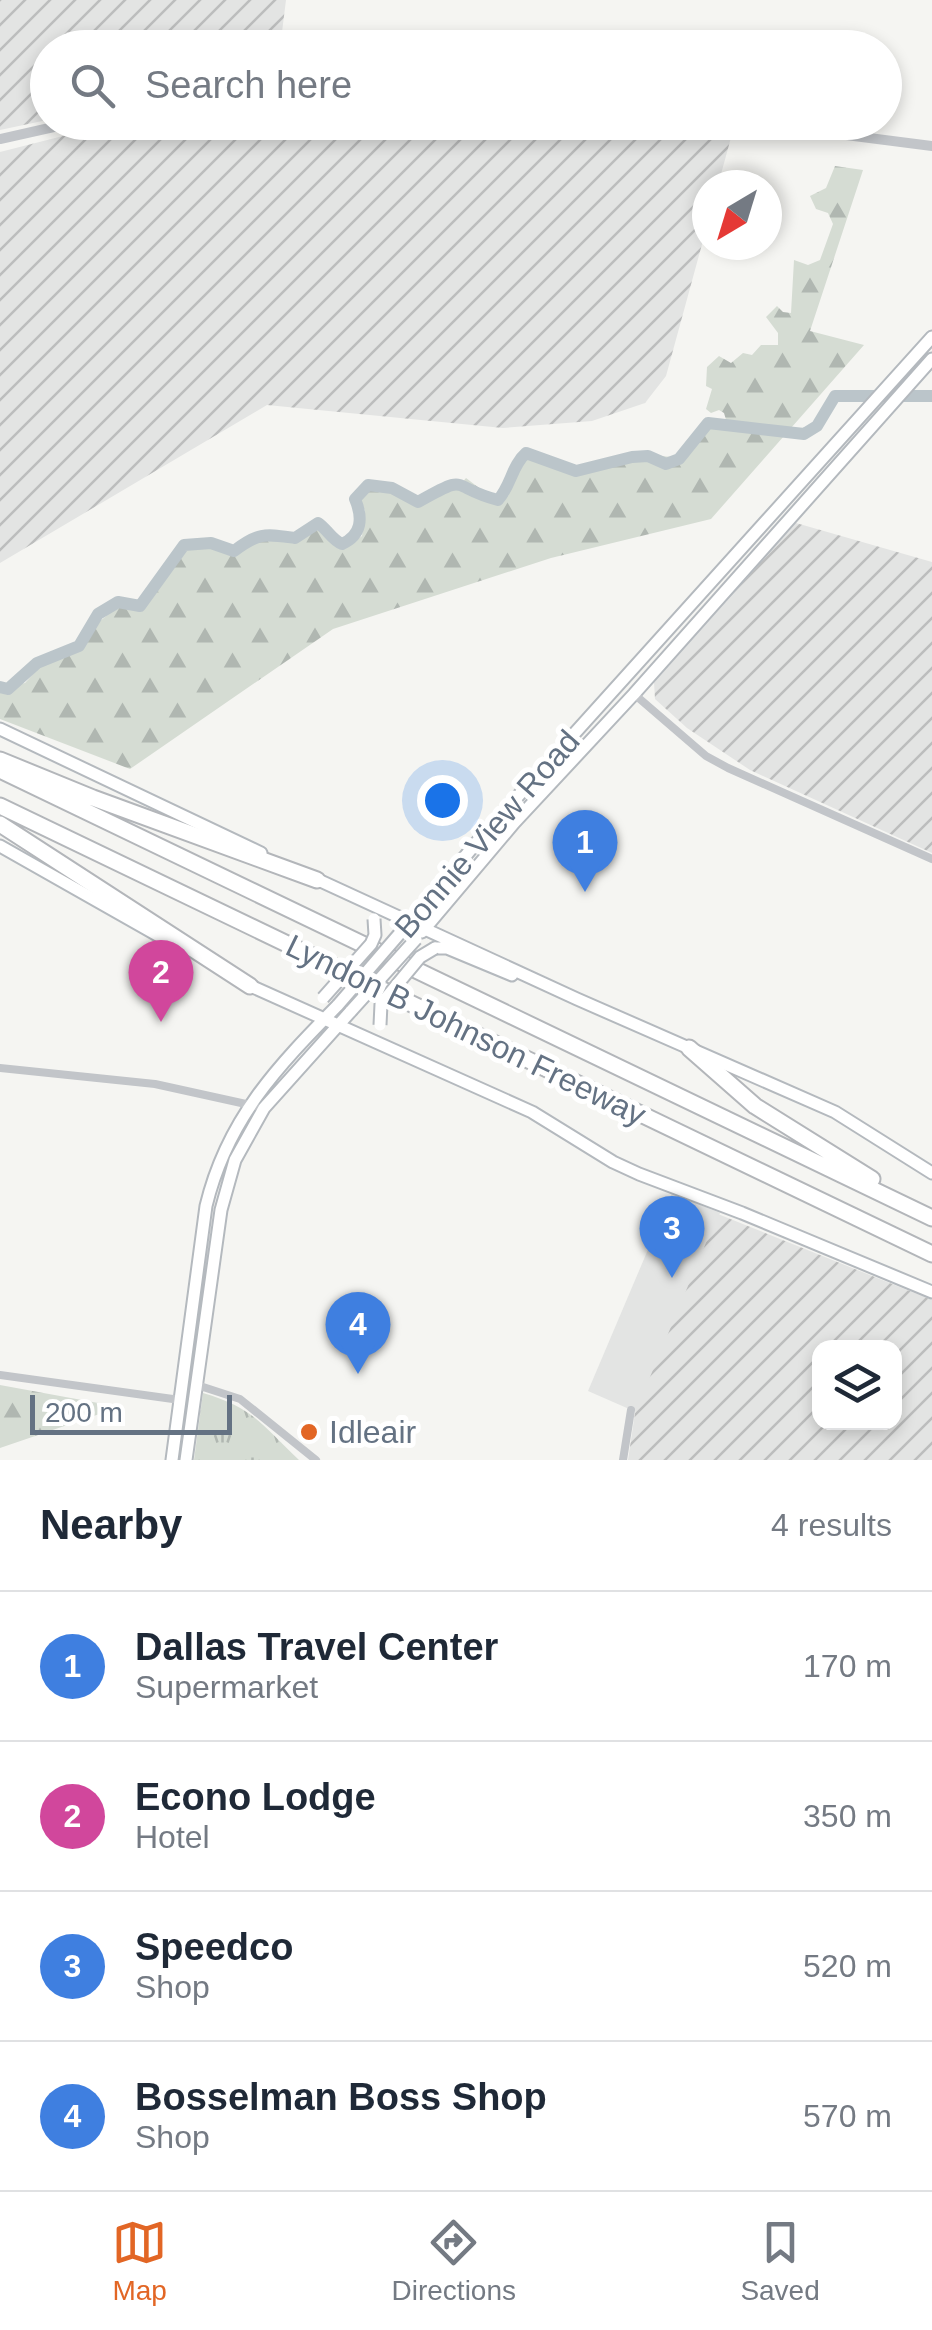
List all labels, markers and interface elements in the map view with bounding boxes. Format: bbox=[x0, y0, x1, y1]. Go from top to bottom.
search box bbox=[30, 30, 902, 140]
icon: search bbox=[65, 58, 120, 113]
text: Search here bbox=[145, 64, 352, 106]
north arrow bbox=[692, 170, 782, 260]
street label: Bonnie View Road bbox=[387, 723, 587, 945]
your location bbox=[417, 775, 468, 826]
pin: 1 bbox=[552, 810, 618, 892]
street label: Lyndon B Johnson Freeway bbox=[280, 927, 652, 1133]
pin: 2 bbox=[128, 940, 194, 1022]
pin: 3 bbox=[640, 1196, 704, 1278]
pin: 4 bbox=[326, 1292, 390, 1374]
map controls bbox=[812, 1340, 902, 1430]
button: layers bbox=[812, 1340, 902, 1430]
scale bar bbox=[30, 1390, 232, 1434]
text: 200 m bbox=[45, 1397, 123, 1428]
place label: Idleair bbox=[329, 1414, 417, 1450]
marker: Idleair bbox=[298, 1421, 320, 1443]
text: Nearby bbox=[40, 1501, 182, 1548]
text: 4 results bbox=[771, 1507, 892, 1543]
text: Dallas Travel Center bbox=[135, 1626, 498, 1668]
text: 1 bbox=[64, 1648, 81, 1684]
text: 170 m bbox=[803, 1648, 892, 1684]
text: Supermarket bbox=[135, 1669, 318, 1705]
text: Econo Lodge bbox=[135, 1776, 376, 1818]
text: 2 bbox=[64, 1798, 81, 1834]
text: 350 m bbox=[803, 1798, 892, 1834]
text: Hotel bbox=[135, 1819, 210, 1855]
text: Speedco bbox=[135, 1926, 293, 1968]
text: 3 bbox=[64, 1948, 81, 1984]
text: 520 m bbox=[803, 1948, 892, 1984]
text: Shop bbox=[135, 1969, 210, 2005]
text: Bosselman Boss Shop bbox=[135, 2076, 547, 2118]
text: 4 bbox=[64, 2098, 81, 2134]
text: 570 m bbox=[803, 2098, 892, 2134]
text: Shop bbox=[135, 2119, 210, 2155]
tab: Map bbox=[112, 2215, 167, 2307]
tab: Directions bbox=[392, 2215, 516, 2307]
tab: Saved bbox=[740, 2215, 820, 2307]

